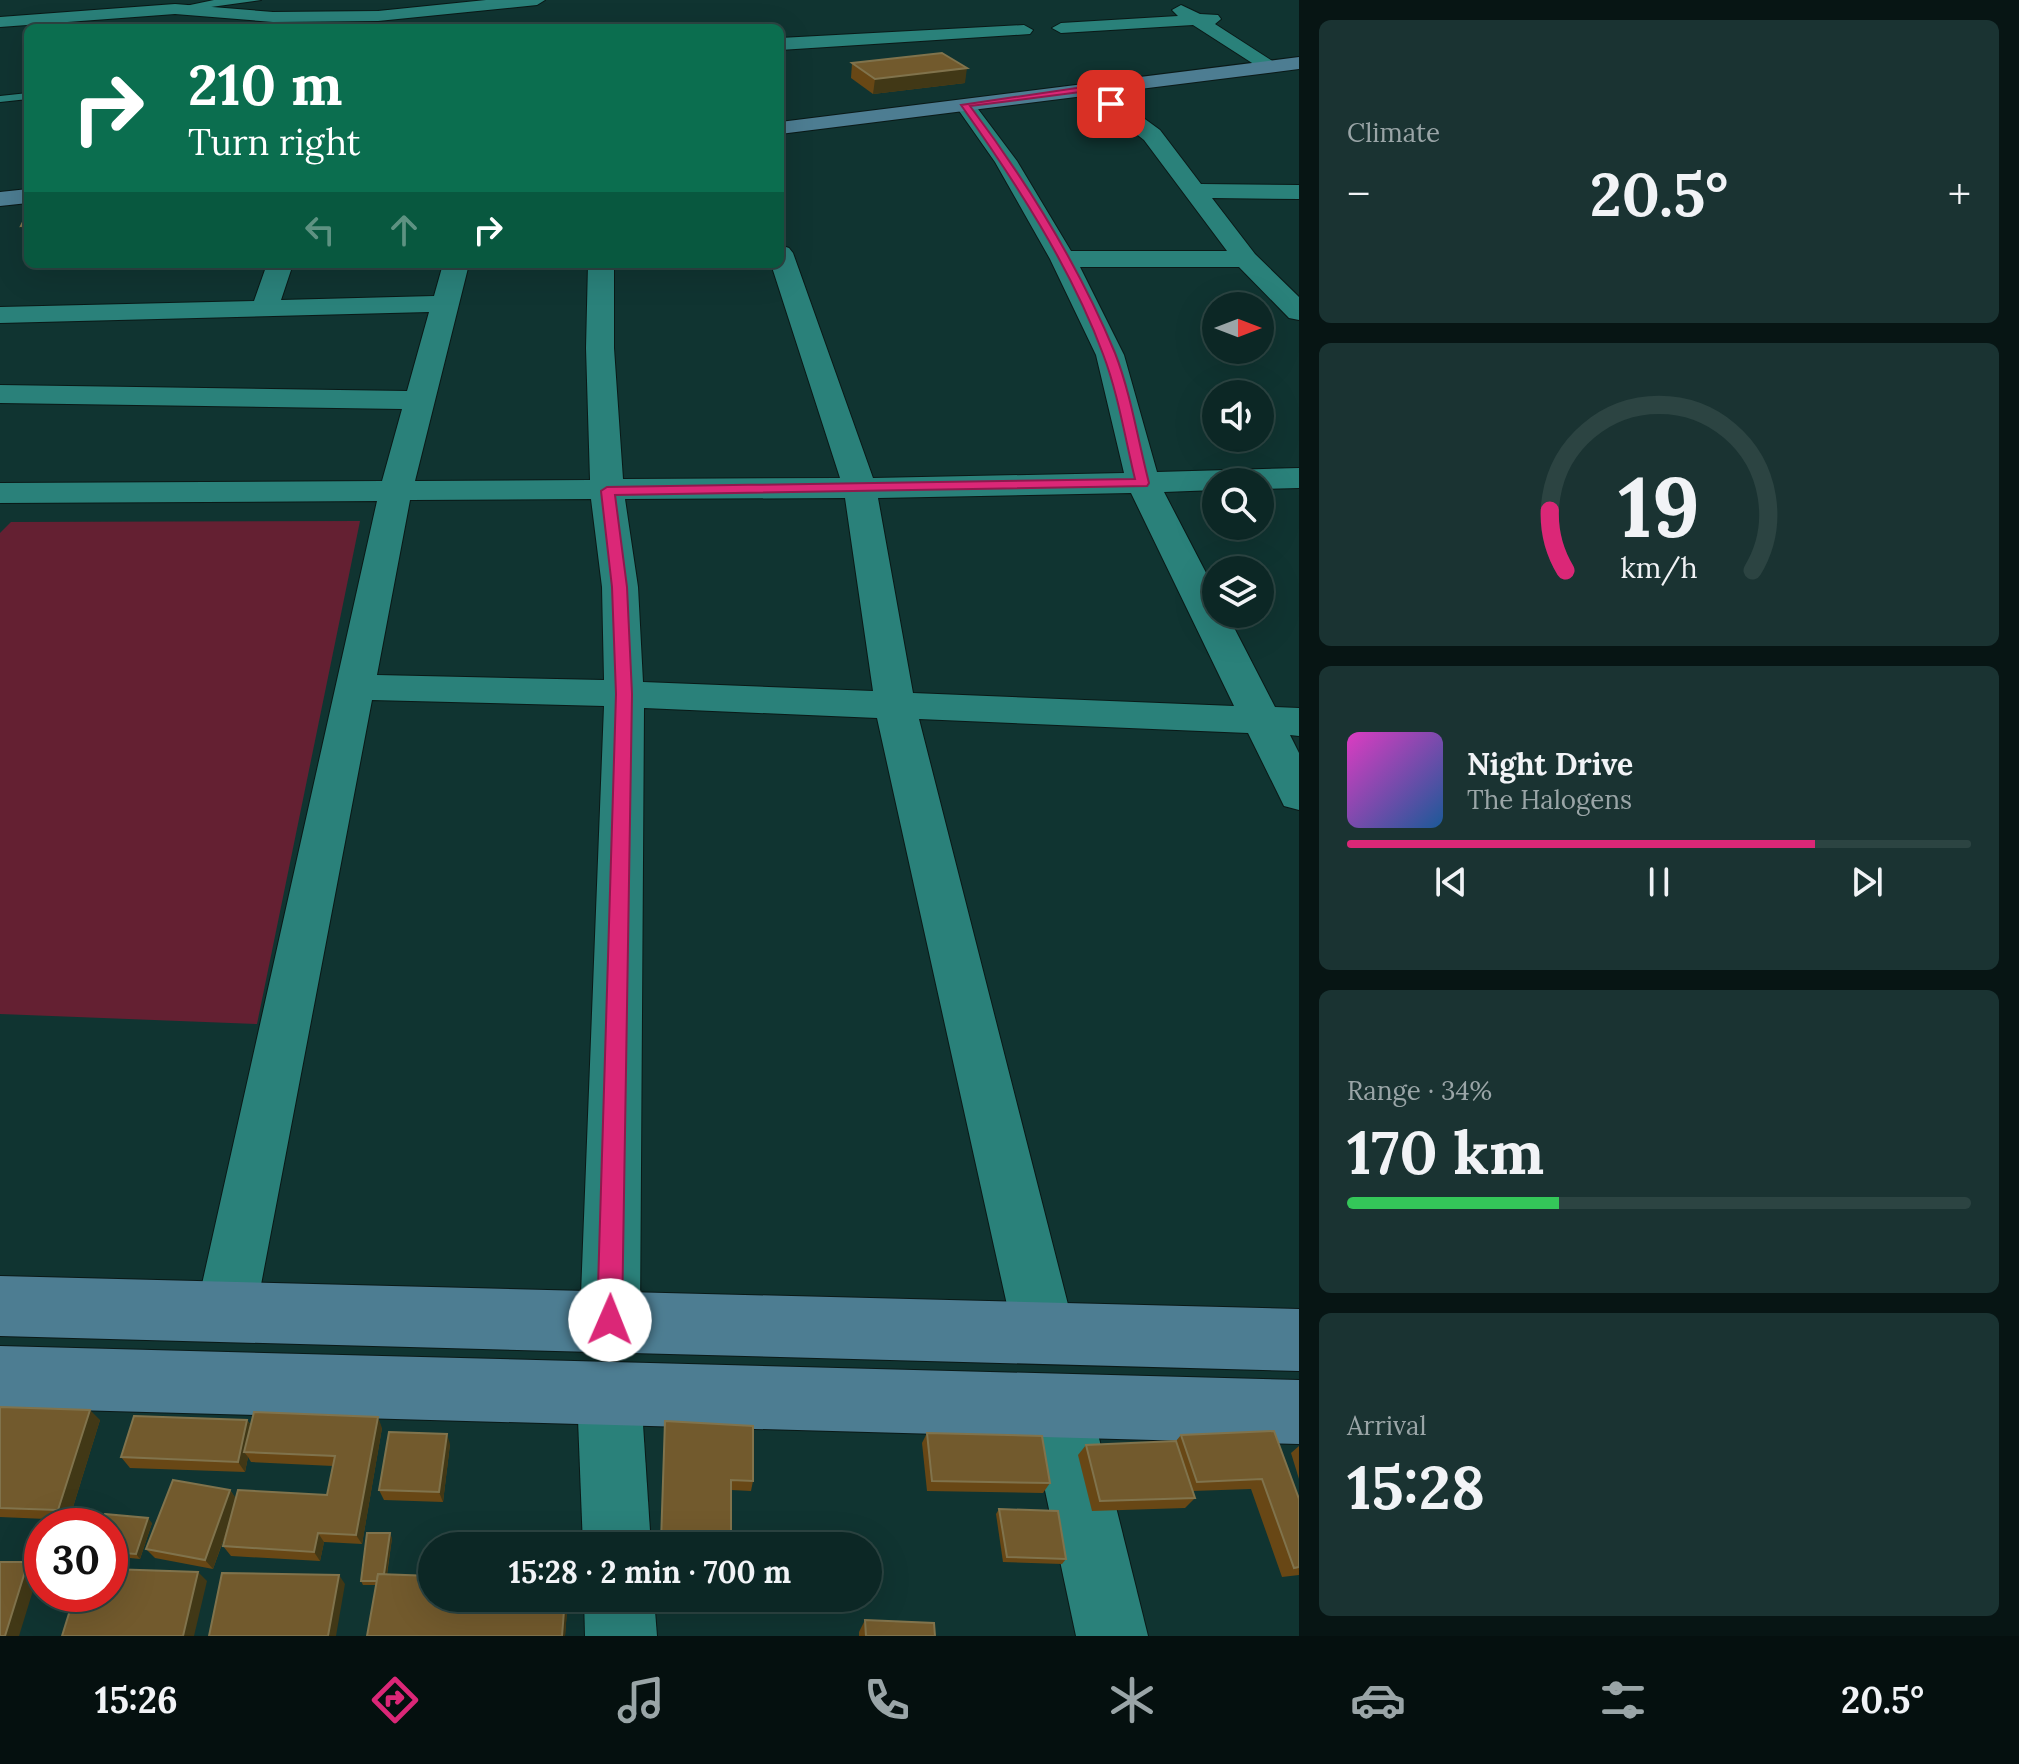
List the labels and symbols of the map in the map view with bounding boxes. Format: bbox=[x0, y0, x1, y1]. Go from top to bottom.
pin bbox=[1077, 70, 1145, 138]
north arrow bbox=[1202, 292, 1274, 364]
position arrow bbox=[568, 1278, 652, 1362]
speed limit sign: 30 bbox=[24, 1508, 128, 1612]

